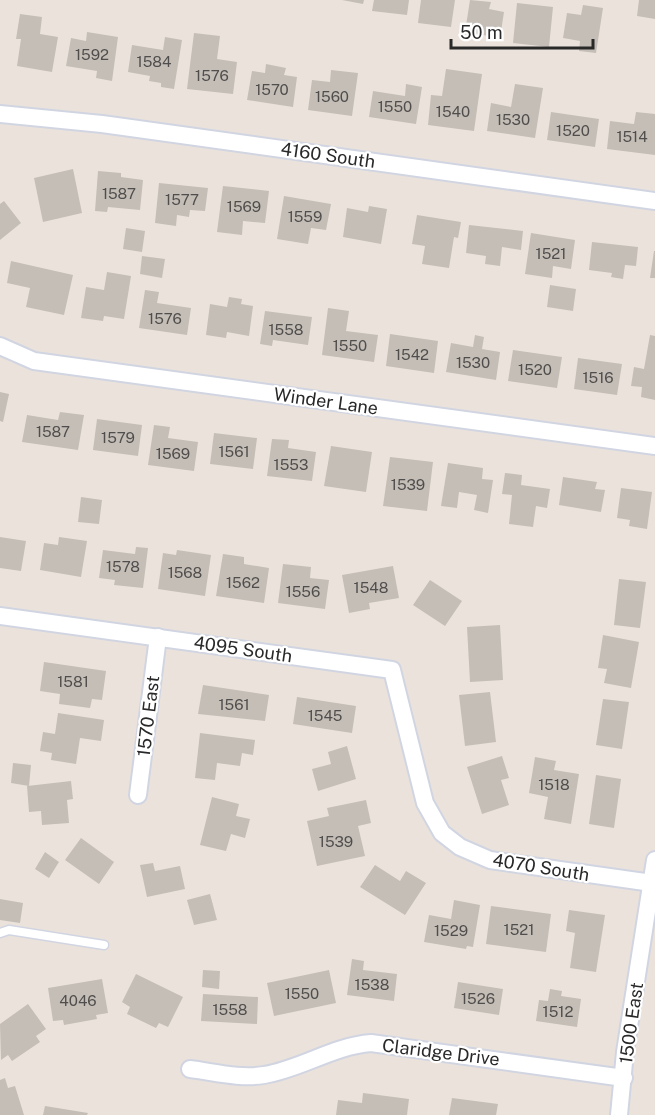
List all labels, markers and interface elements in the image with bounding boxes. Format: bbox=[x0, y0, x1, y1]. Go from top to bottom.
scale bar bbox=[451, 12, 594, 50]
text: 50 m bbox=[460, 22, 503, 43]
house number: 1592 bbox=[75, 46, 109, 63]
house number: 1584 bbox=[137, 53, 171, 70]
house number: 1576 bbox=[195, 67, 229, 84]
house number: 1570 bbox=[255, 81, 289, 98]
house number: 1560 bbox=[315, 88, 349, 105]
house number: 1550 bbox=[378, 98, 412, 115]
house number: 1540 bbox=[436, 103, 470, 120]
house number: 1530 bbox=[496, 111, 530, 128]
house number: 1520 bbox=[556, 122, 590, 139]
house number: 1514 bbox=[616, 128, 648, 145]
street label: 4160 South bbox=[279, 138, 377, 172]
house number: 1587 bbox=[102, 185, 136, 202]
house number: 1577 bbox=[165, 191, 199, 208]
house number: 1569 bbox=[227, 198, 261, 215]
house number: 1559 bbox=[288, 208, 322, 225]
house number: 1521 bbox=[536, 245, 566, 262]
house number: 1576 bbox=[148, 310, 182, 327]
house number: 1558 bbox=[268, 321, 304, 338]
house number: 1550 bbox=[333, 337, 367, 354]
house number: 1542 bbox=[395, 346, 429, 363]
house number: 1530 bbox=[456, 354, 490, 371]
house number: 1520 bbox=[518, 361, 552, 378]
house number: 1516 bbox=[582, 369, 614, 386]
street label: Winder Lane bbox=[272, 383, 380, 419]
house number: 1587 bbox=[36, 423, 70, 440]
house number: 1579 bbox=[101, 429, 135, 446]
house number: 1561 bbox=[218, 443, 250, 460]
house number: 1569 bbox=[156, 445, 190, 462]
house number: 1553 bbox=[274, 456, 308, 473]
house number: 1539 bbox=[391, 476, 425, 493]
house number: 1578 bbox=[106, 558, 140, 575]
house number: 1568 bbox=[168, 564, 202, 581]
house number: 1562 bbox=[226, 574, 260, 591]
house number: 1548 bbox=[354, 579, 388, 596]
house number: 1556 bbox=[286, 583, 320, 600]
street label: 4095 South bbox=[192, 632, 294, 666]
house number: 1581 bbox=[57, 673, 89, 690]
street label: 1570 East bbox=[133, 674, 163, 758]
house number: 1561 bbox=[218, 696, 250, 713]
house number: 1545 bbox=[308, 707, 342, 724]
house number: 1518 bbox=[538, 776, 570, 793]
house number: 1539 bbox=[319, 833, 353, 850]
street label: 4070 South bbox=[491, 849, 591, 885]
house number: 1521 bbox=[504, 921, 534, 938]
house number: 1529 bbox=[434, 922, 468, 939]
house number: 1538 bbox=[355, 976, 389, 993]
street label: 1500 East bbox=[615, 981, 647, 1065]
house number: 1550 bbox=[285, 985, 319, 1002]
house number: 1526 bbox=[461, 990, 495, 1007]
house number: 4046 bbox=[59, 992, 97, 1009]
house number: 1558 bbox=[212, 1001, 248, 1018]
house number: 1512 bbox=[543, 1003, 573, 1020]
street label: Claridge Drive bbox=[381, 1034, 501, 1070]

